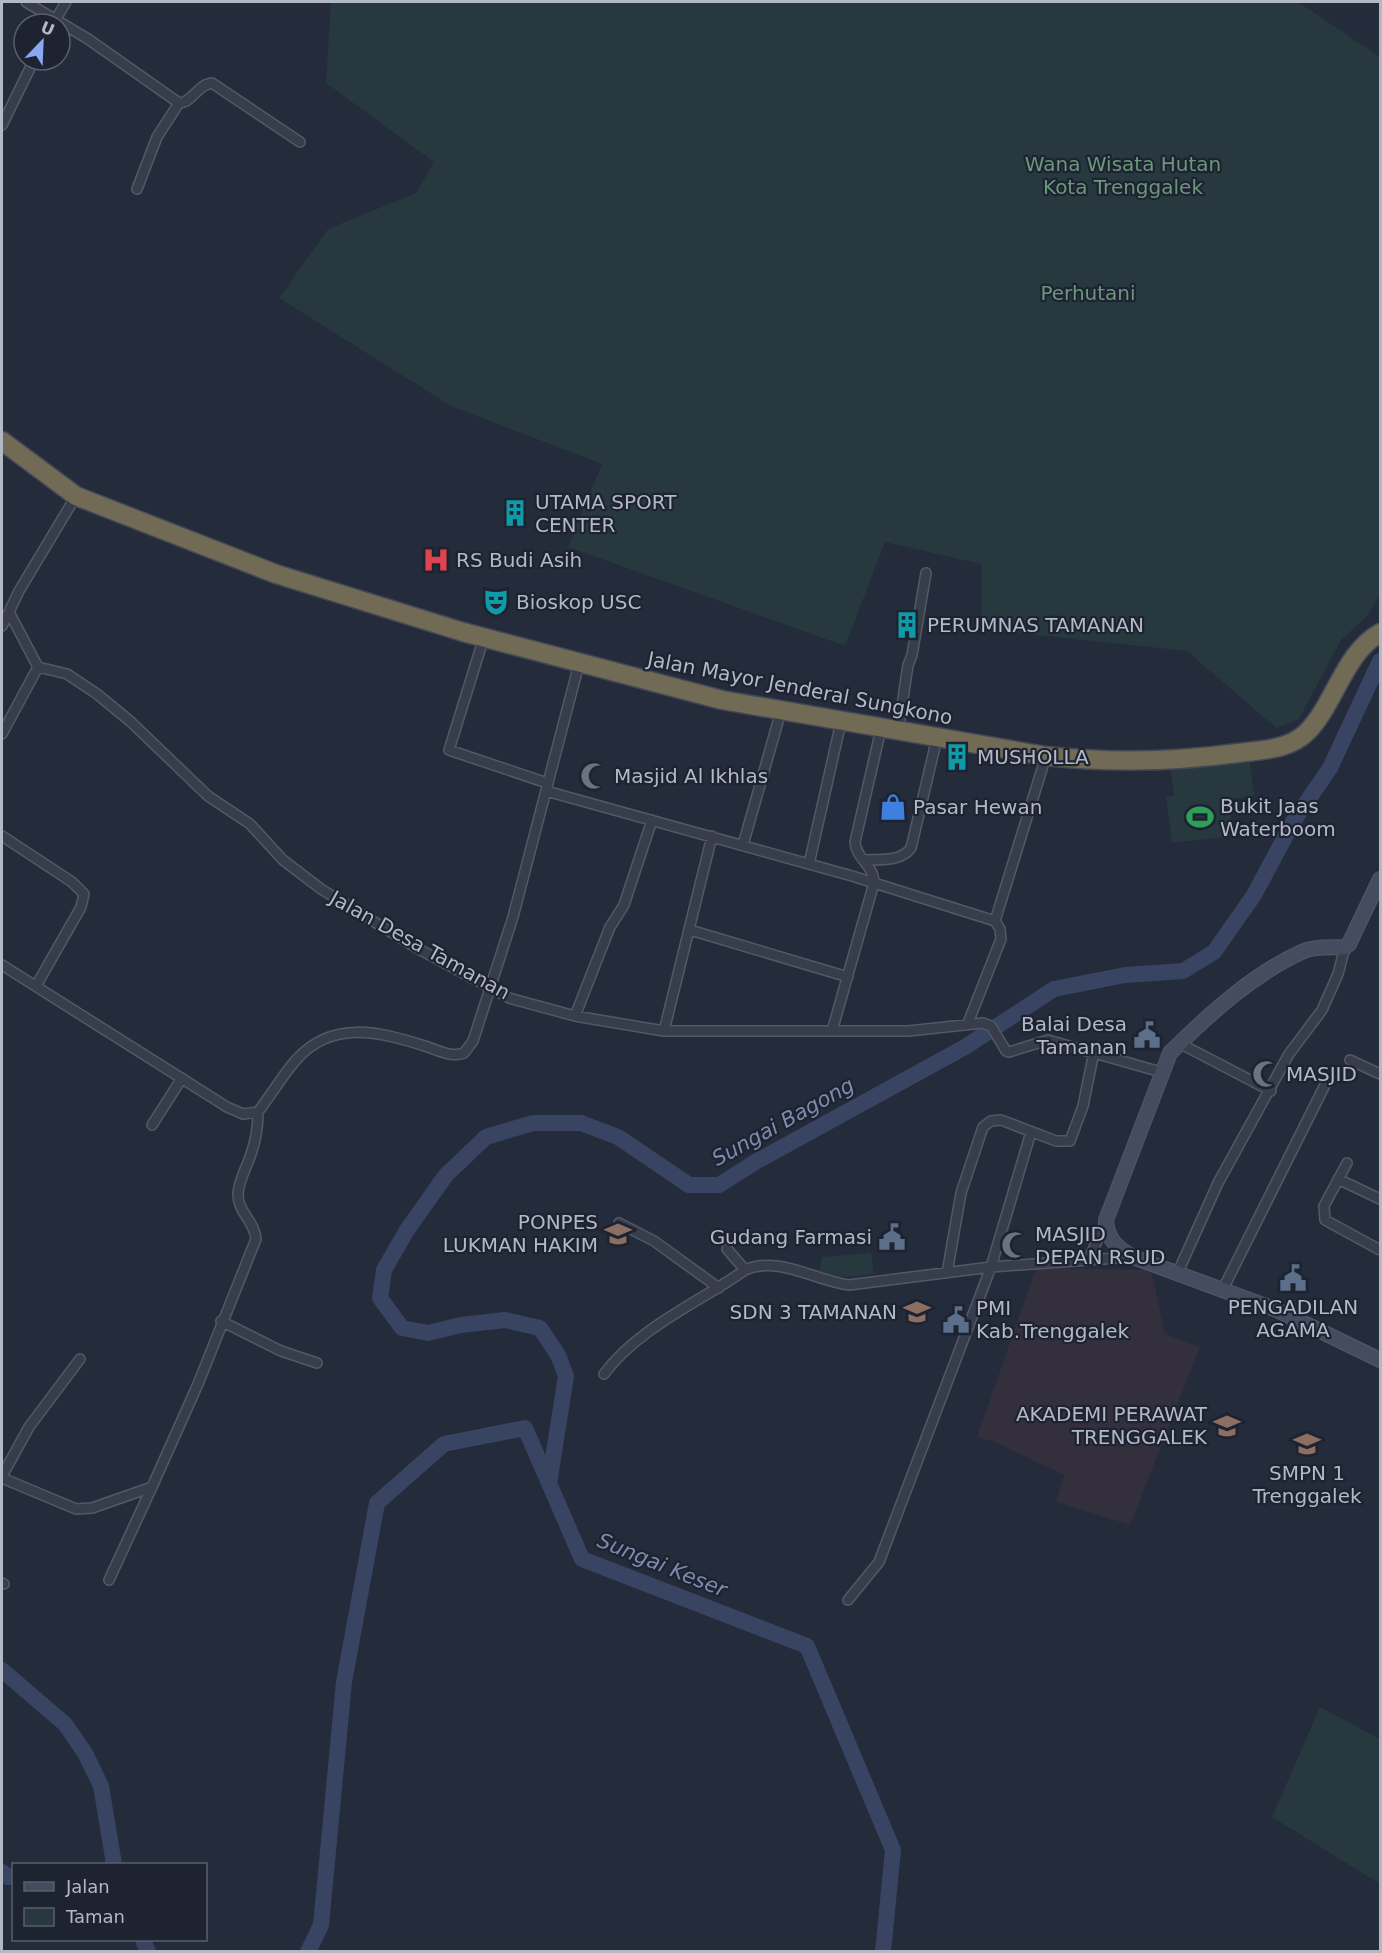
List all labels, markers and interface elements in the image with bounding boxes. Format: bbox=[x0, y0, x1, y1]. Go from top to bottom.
north arrow bbox=[12, 12, 72, 72]
text: U bbox=[38, 17, 57, 40]
park label: Wana Wisata Hutan Kota Trenggalek bbox=[1025, 152, 1221, 199]
park label: Perhutani bbox=[1040, 281, 1136, 305]
place label: UTAMA SPORT CENTER bbox=[535, 490, 677, 537]
building icon: UTAMA SPORT CENTER bbox=[500, 498, 530, 528]
hospital icon: RS Budi Asih bbox=[421, 545, 451, 575]
place label: RS Budi Asih bbox=[456, 548, 582, 572]
theatre icon: Bioskop USC bbox=[481, 587, 511, 617]
place label: Bioskop USC bbox=[516, 590, 641, 614]
building icon: PERUMNAS TAMANAN bbox=[892, 610, 922, 640]
place label: PERUMNAS TAMANAN bbox=[927, 613, 1144, 637]
street label: Jalan Mayor Jenderal Sungkono bbox=[643, 646, 955, 729]
building icon: MUSHOLLA bbox=[942, 742, 972, 772]
place label: MUSHOLLA bbox=[977, 745, 1089, 769]
mosque icon: Masjid Al Ikhlas bbox=[579, 761, 609, 791]
place label: Masjid Al Ikhlas bbox=[614, 764, 768, 788]
shop icon: Pasar Hewan bbox=[878, 792, 908, 822]
place label: Bukit Jaas Waterboom bbox=[1220, 794, 1336, 841]
place label: Pasar Hewan bbox=[913, 795, 1042, 819]
sports icon: Bukit Jaas Waterboom bbox=[1185, 802, 1215, 832]
street label: Jalan Desa Tamanan bbox=[324, 885, 514, 1005]
place label: Balai Desa Tamanan bbox=[1021, 1012, 1127, 1059]
public building icon: Balai Desa Tamanan bbox=[1132, 1020, 1162, 1050]
mosque icon: MASJID bbox=[1251, 1059, 1281, 1089]
place label: MASJID bbox=[1286, 1062, 1357, 1086]
water label: Sungai Bagong bbox=[708, 1073, 858, 1171]
place label: PONPES LUKMAN HAKIM bbox=[443, 1210, 598, 1257]
school or university icon: PONPES LUKMAN HAKIM bbox=[603, 1219, 633, 1249]
public building icon: Gudang Farmasi bbox=[877, 1222, 907, 1252]
place label: MASJID DEPAN RSUD bbox=[1035, 1222, 1165, 1269]
place label: Gudang Farmasi bbox=[710, 1225, 872, 1249]
mosque icon: MASJID DEPAN RSUD bbox=[1000, 1230, 1030, 1260]
public building icon: PENGADILAN AGAMA bbox=[1278, 1263, 1308, 1293]
place label: PENGADILAN AGAMA bbox=[1228, 1295, 1358, 1342]
place label: PMI Kab.Trenggalek bbox=[976, 1296, 1130, 1343]
school or university icon: SDN 3 TAMANAN bbox=[902, 1297, 932, 1327]
place label: SDN 3 TAMANAN bbox=[730, 1300, 897, 1324]
public building icon: PMI Kab.Trenggalek bbox=[941, 1305, 971, 1335]
place label: AKADEMI PERAWAT TRENGGALEK bbox=[1016, 1402, 1208, 1449]
school or university icon: AKADEMI PERAWAT TRENGGALEK bbox=[1212, 1411, 1242, 1441]
school or university icon: SMPN 1 Trenggalek bbox=[1292, 1429, 1322, 1459]
place label: SMPN 1 Trenggalek bbox=[1251, 1461, 1362, 1508]
water label: Sungai Keser bbox=[594, 1528, 731, 1602]
legend bbox=[12, 1863, 207, 1941]
text: Jalan bbox=[65, 1876, 110, 1897]
text: Taman bbox=[65, 1906, 125, 1927]

